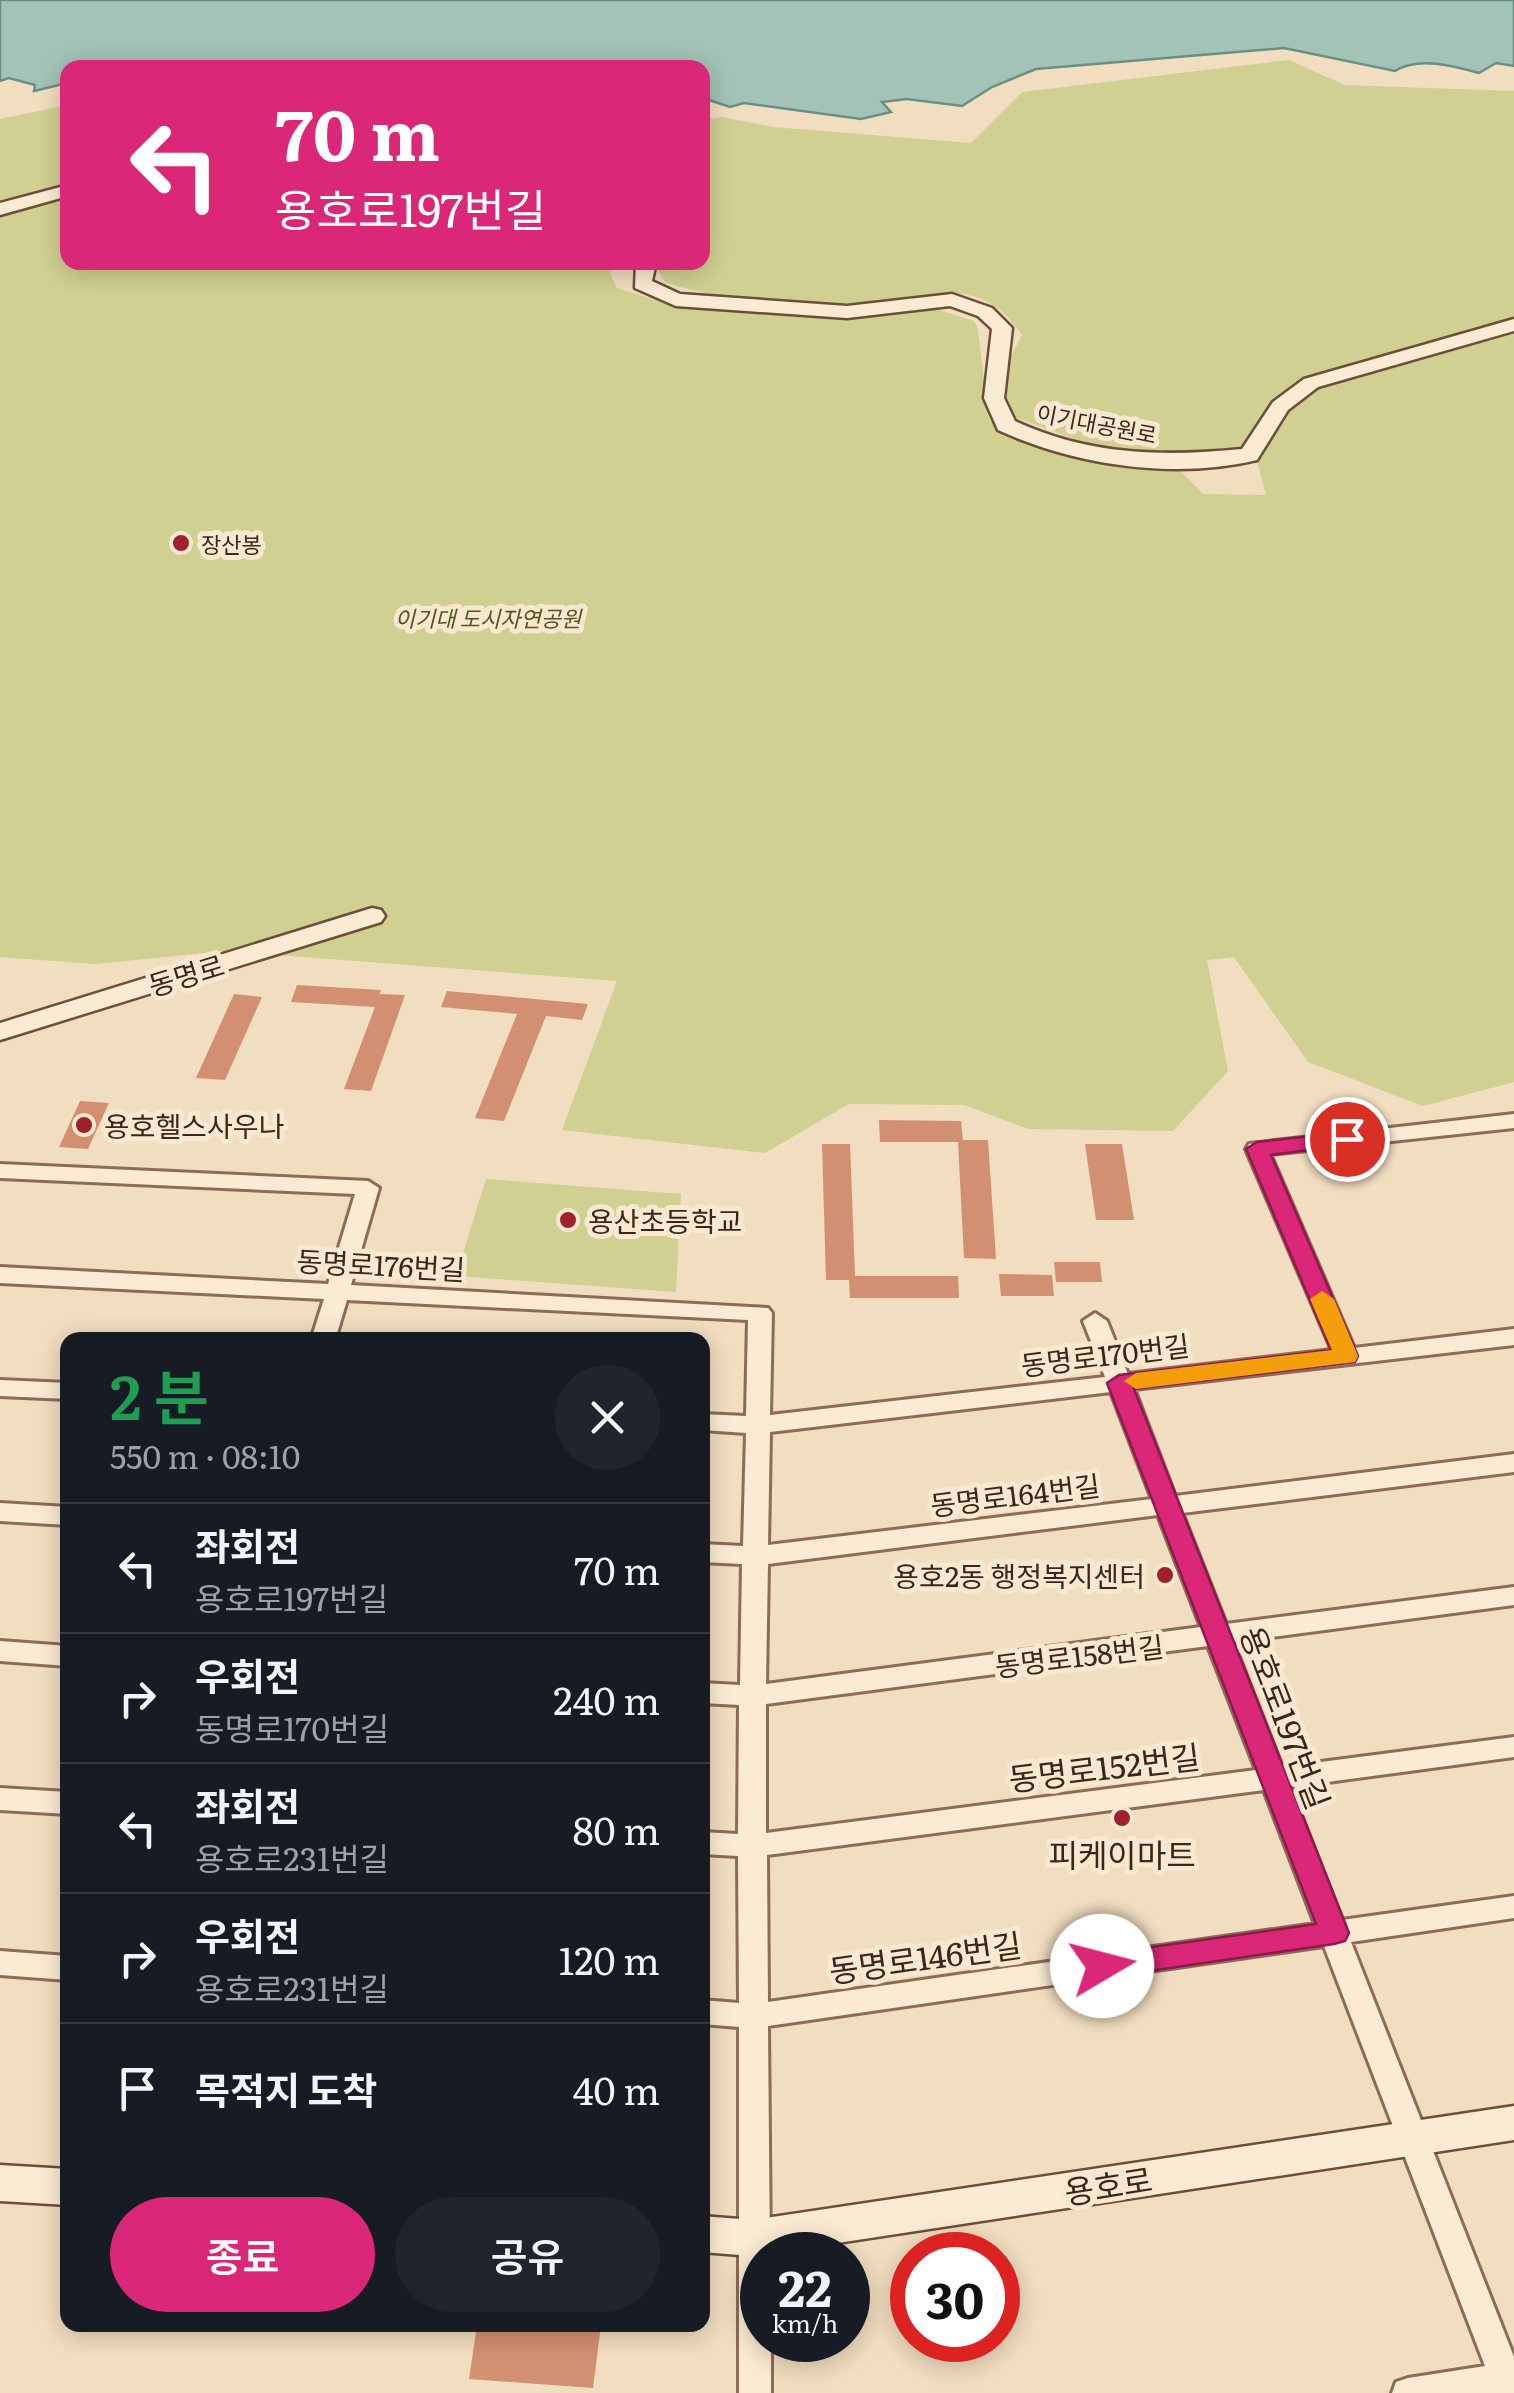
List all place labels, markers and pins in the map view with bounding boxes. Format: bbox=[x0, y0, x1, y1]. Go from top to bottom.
place label: 장산봉 bbox=[201, 527, 262, 560]
marker: 장산봉 bbox=[170, 532, 192, 554]
pin bbox=[1305, 1097, 1390, 1182]
place label: 용호헬스사우나 bbox=[104, 1104, 285, 1146]
marker: 용호헬스사우나 bbox=[73, 1114, 95, 1136]
place label: 용산초등학교 bbox=[588, 1199, 743, 1241]
marker: 용산초등학교 bbox=[557, 1209, 579, 1231]
place label: 용호2동 행정복지센터 bbox=[893, 1554, 1145, 1596]
marker: 용호2동 행정복지센터 bbox=[1154, 1564, 1176, 1586]
marker: 피케이마트 bbox=[1111, 1807, 1133, 1829]
place label: 피케이마트 bbox=[1048, 1829, 1196, 1877]

